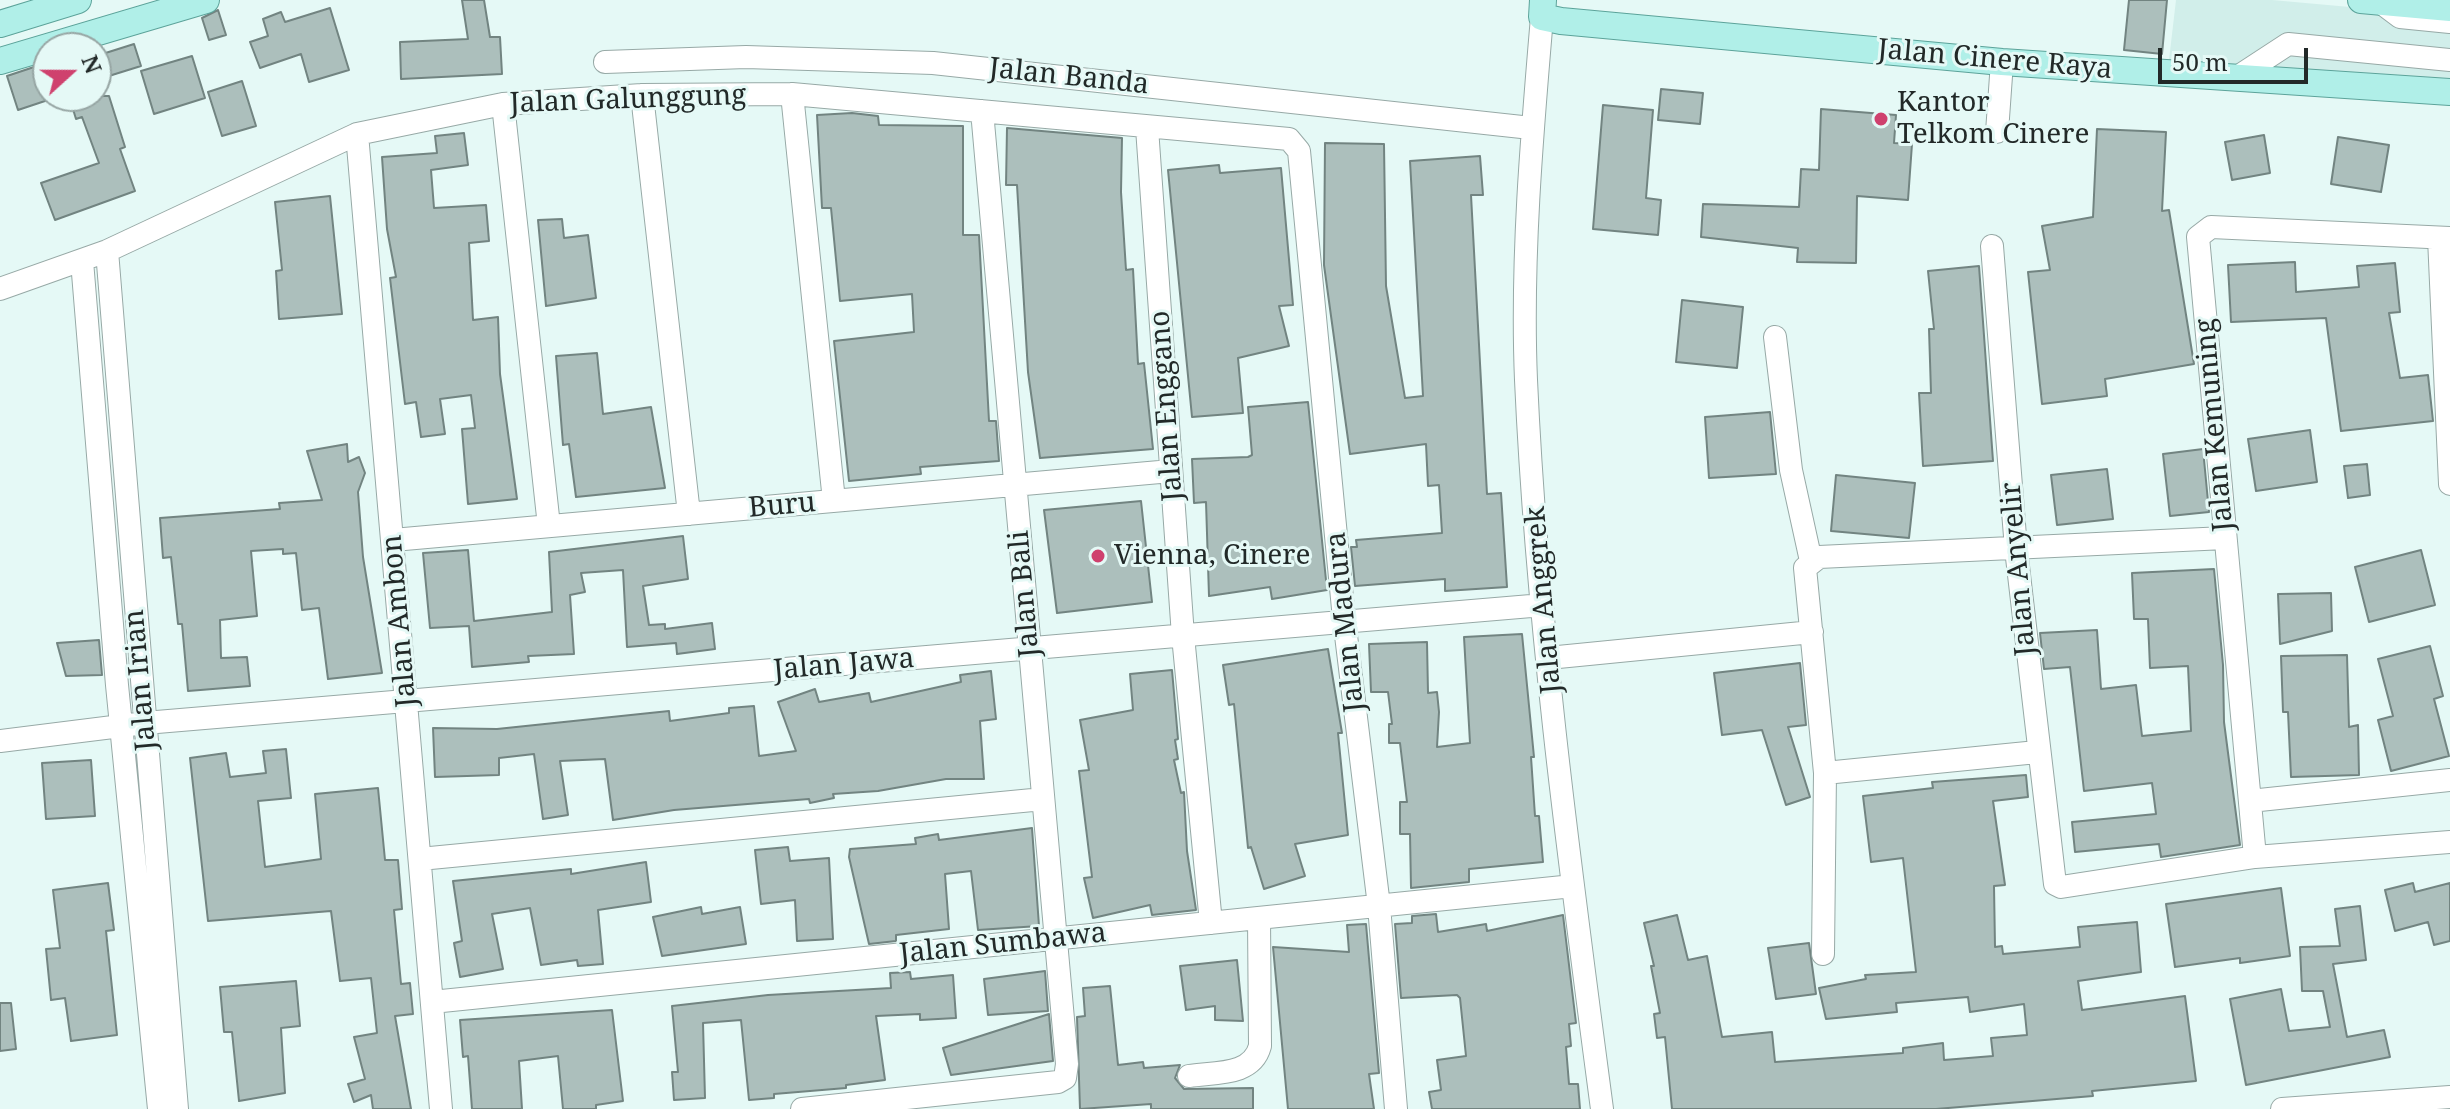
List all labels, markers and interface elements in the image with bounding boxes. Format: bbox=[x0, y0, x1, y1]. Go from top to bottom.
north arrow bbox=[32, 32, 112, 112]
scale bar bbox=[2162, 32, 2312, 82]
street label: Jalan Cinere Raya bbox=[1876, 33, 2114, 87]
text: 50 m bbox=[2172, 45, 2228, 78]
text: N bbox=[75, 51, 110, 78]
street label: Jalan Banda bbox=[987, 52, 1151, 102]
street label: Jalan Galunggung bbox=[509, 79, 747, 121]
place label: Kantor Telkom Cinere bbox=[1897, 86, 2089, 152]
marker: Kantor Telkom Cinere bbox=[1872, 110, 1890, 128]
street label: Jalan Enggano bbox=[1144, 309, 1190, 503]
street label: Jalan Kemuning bbox=[2189, 317, 2241, 533]
street label: Jalan Anyelir bbox=[1995, 481, 2043, 657]
street label: Buru bbox=[747, 486, 817, 526]
street label: Jalan Anggrek bbox=[1519, 505, 1569, 695]
street label: Jalan Bali bbox=[1003, 529, 1047, 659]
street label: Jalan Madura bbox=[1320, 530, 1372, 714]
street label: Jalan Ambon bbox=[376, 533, 424, 709]
place label: Vienna, Cinere bbox=[1114, 539, 1310, 573]
marker: Vienna, Cinere bbox=[1089, 547, 1107, 565]
street label: Jalan Irian bbox=[118, 608, 164, 752]
street label: Jalan Jawa bbox=[772, 642, 916, 688]
street label: Jalan Sumbawa bbox=[898, 916, 1108, 972]

